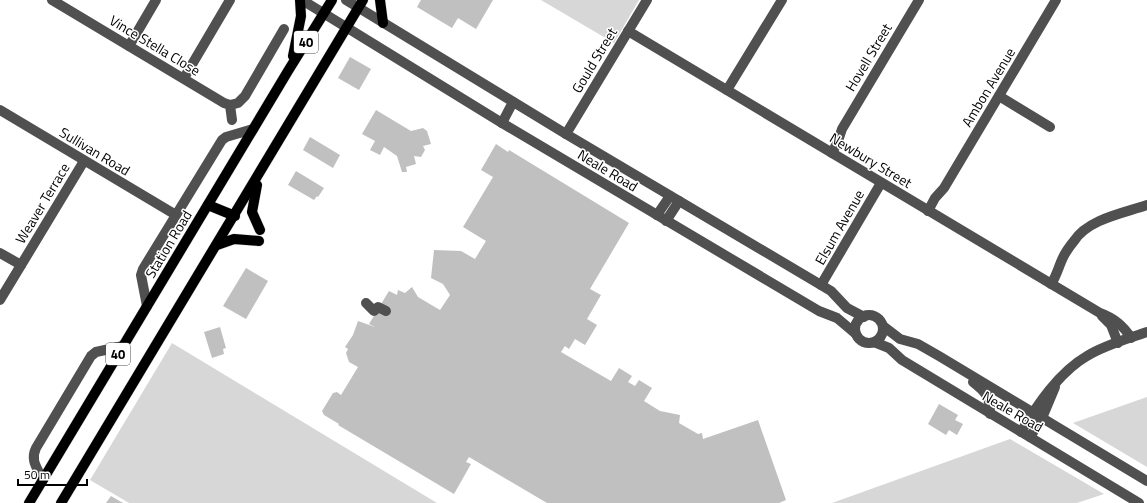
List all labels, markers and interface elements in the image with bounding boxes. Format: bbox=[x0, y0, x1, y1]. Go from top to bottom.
street label: Vince Stella Close bbox=[106, 10, 204, 80]
street label: Hovell Street bbox=[839, 19, 897, 95]
street label: Gould Street bbox=[566, 23, 622, 97]
road number: 40 bbox=[294, 31, 318, 53]
street label: Ambon Avenue bbox=[956, 43, 1020, 131]
street label: Sullivan Road bbox=[56, 122, 134, 180]
street label: Newbury Street bbox=[826, 127, 916, 193]
street label: Neale Road bbox=[574, 144, 642, 196]
street label: Weaver Terrace bbox=[10, 159, 74, 247]
street label: Elsum Avenue bbox=[809, 186, 869, 268]
street label: Station Road bbox=[140, 206, 196, 282]
road number: 40 bbox=[106, 343, 130, 365]
street label: Neale Road bbox=[979, 385, 1047, 437]
scale bar bbox=[18, 461, 87, 487]
text: 50 m bbox=[24, 465, 50, 484]

